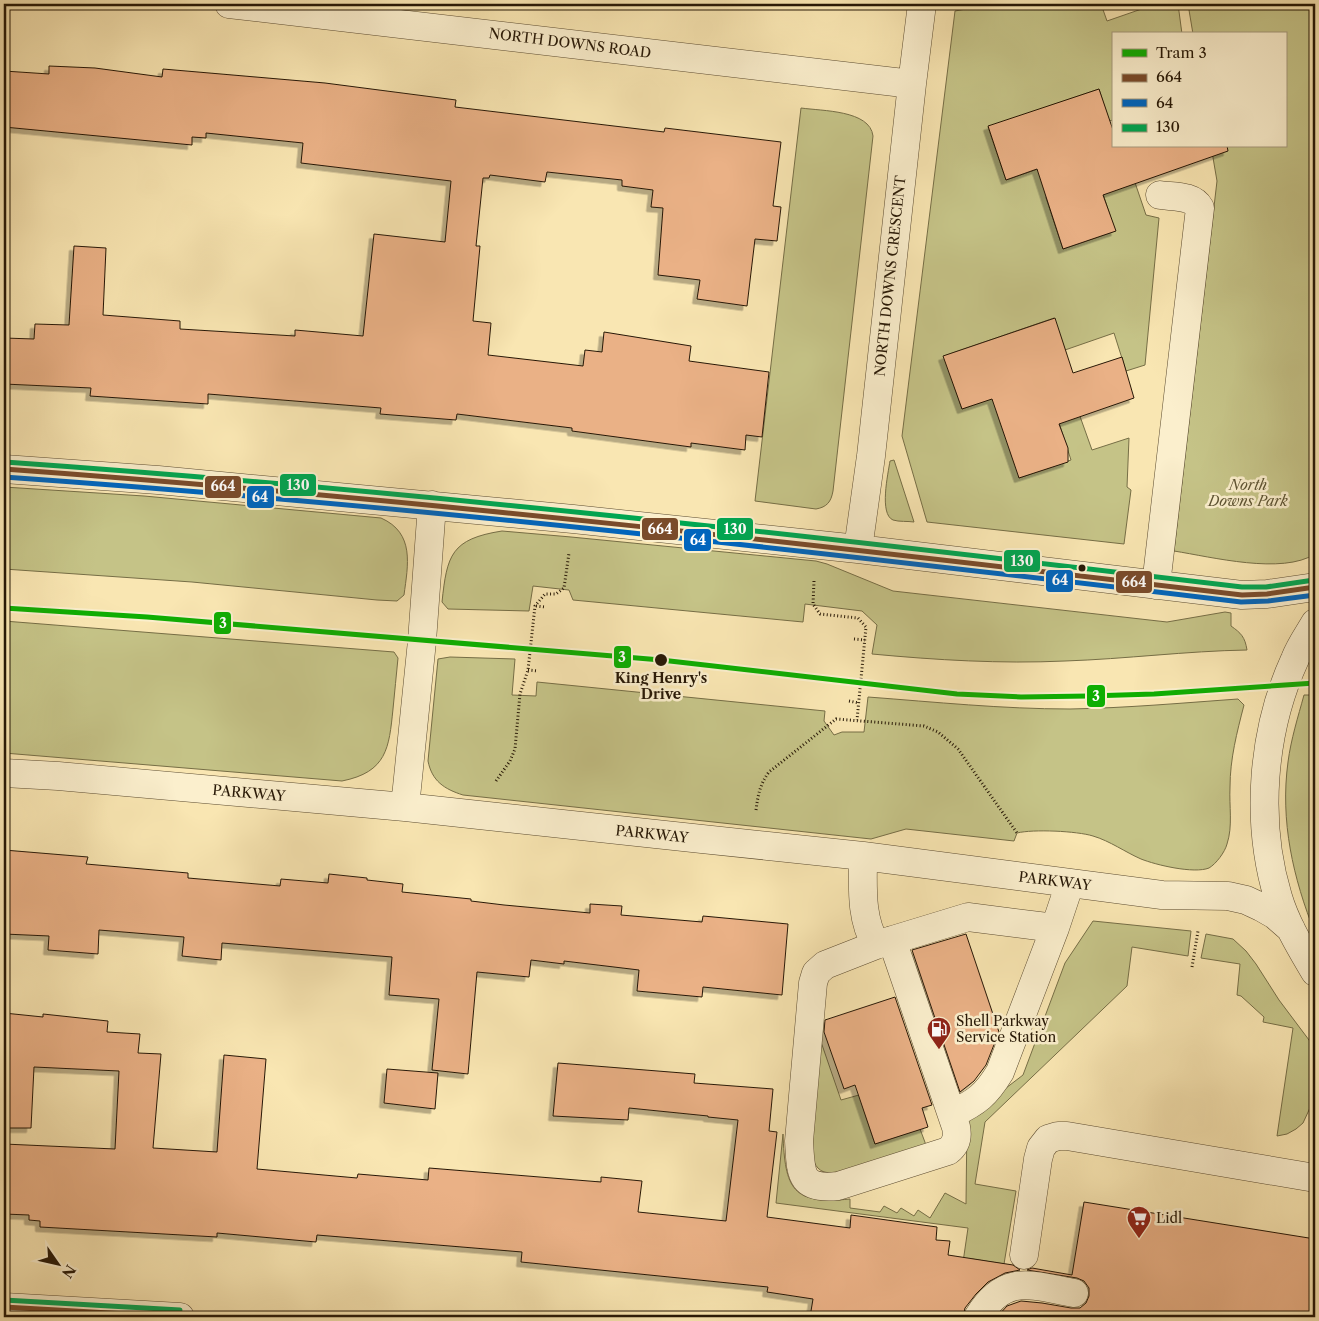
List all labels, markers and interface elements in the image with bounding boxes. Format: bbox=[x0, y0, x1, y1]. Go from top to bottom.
street label: NORTH DOWNS ROAD bbox=[488, 24, 652, 62]
legend bbox=[1112, 32, 1286, 148]
text: Tram 3 bbox=[1156, 43, 1207, 62]
text: 664 bbox=[1156, 67, 1182, 86]
text: 64 bbox=[1156, 93, 1173, 112]
text: 130 bbox=[1156, 117, 1180, 136]
street label: NORTH DOWNS CRESCENT bbox=[870, 174, 910, 378]
line badge: 130 bbox=[279, 473, 317, 497]
line badge: 664 bbox=[204, 475, 242, 499]
text: 130 bbox=[286, 476, 310, 494]
park label: North Downs Park bbox=[1207, 476, 1288, 510]
text: 664 bbox=[210, 477, 236, 495]
line badge: 64 bbox=[246, 485, 275, 509]
text: 64 bbox=[252, 488, 268, 506]
line badge: 664 bbox=[641, 517, 679, 541]
line badge: 130 bbox=[716, 517, 754, 541]
text: 664 bbox=[647, 520, 673, 538]
text: 130 bbox=[723, 520, 747, 538]
line badge: 64 bbox=[683, 528, 712, 552]
text: 64 bbox=[690, 531, 706, 549]
line badge: 130 bbox=[1003, 549, 1041, 573]
text: 130 bbox=[1010, 552, 1034, 570]
unlabelled marker bbox=[1077, 563, 1087, 573]
line badge: 64 bbox=[1045, 569, 1074, 593]
line badge: 664 bbox=[1115, 570, 1153, 594]
text: 64 bbox=[1052, 571, 1068, 589]
text: 664 bbox=[1121, 573, 1147, 591]
line badge: 3 bbox=[213, 611, 232, 635]
text: 3 bbox=[219, 614, 227, 632]
line badge: 3 bbox=[613, 645, 632, 669]
text: 3 bbox=[618, 648, 626, 666]
marker: King Henry's Drive bbox=[653, 652, 669, 668]
place label: King Henry's Drive bbox=[615, 669, 707, 703]
line badge: 3 bbox=[1086, 684, 1106, 708]
text: 3 bbox=[1092, 687, 1100, 705]
street label: PARKWAY bbox=[212, 781, 287, 805]
street label: PARKWAY bbox=[615, 821, 691, 847]
street label: PARKWAY bbox=[1017, 868, 1094, 895]
place label: Shell Parkway Service Station bbox=[956, 1012, 1056, 1046]
fuel station icon: Shell Parkway Service Station bbox=[926, 1016, 952, 1050]
supermarket icon: Lidl bbox=[1126, 1205, 1152, 1239]
place label: Lidl bbox=[1156, 1209, 1182, 1227]
north arrow bbox=[32, 1238, 82, 1288]
text: N bbox=[58, 1261, 80, 1281]

